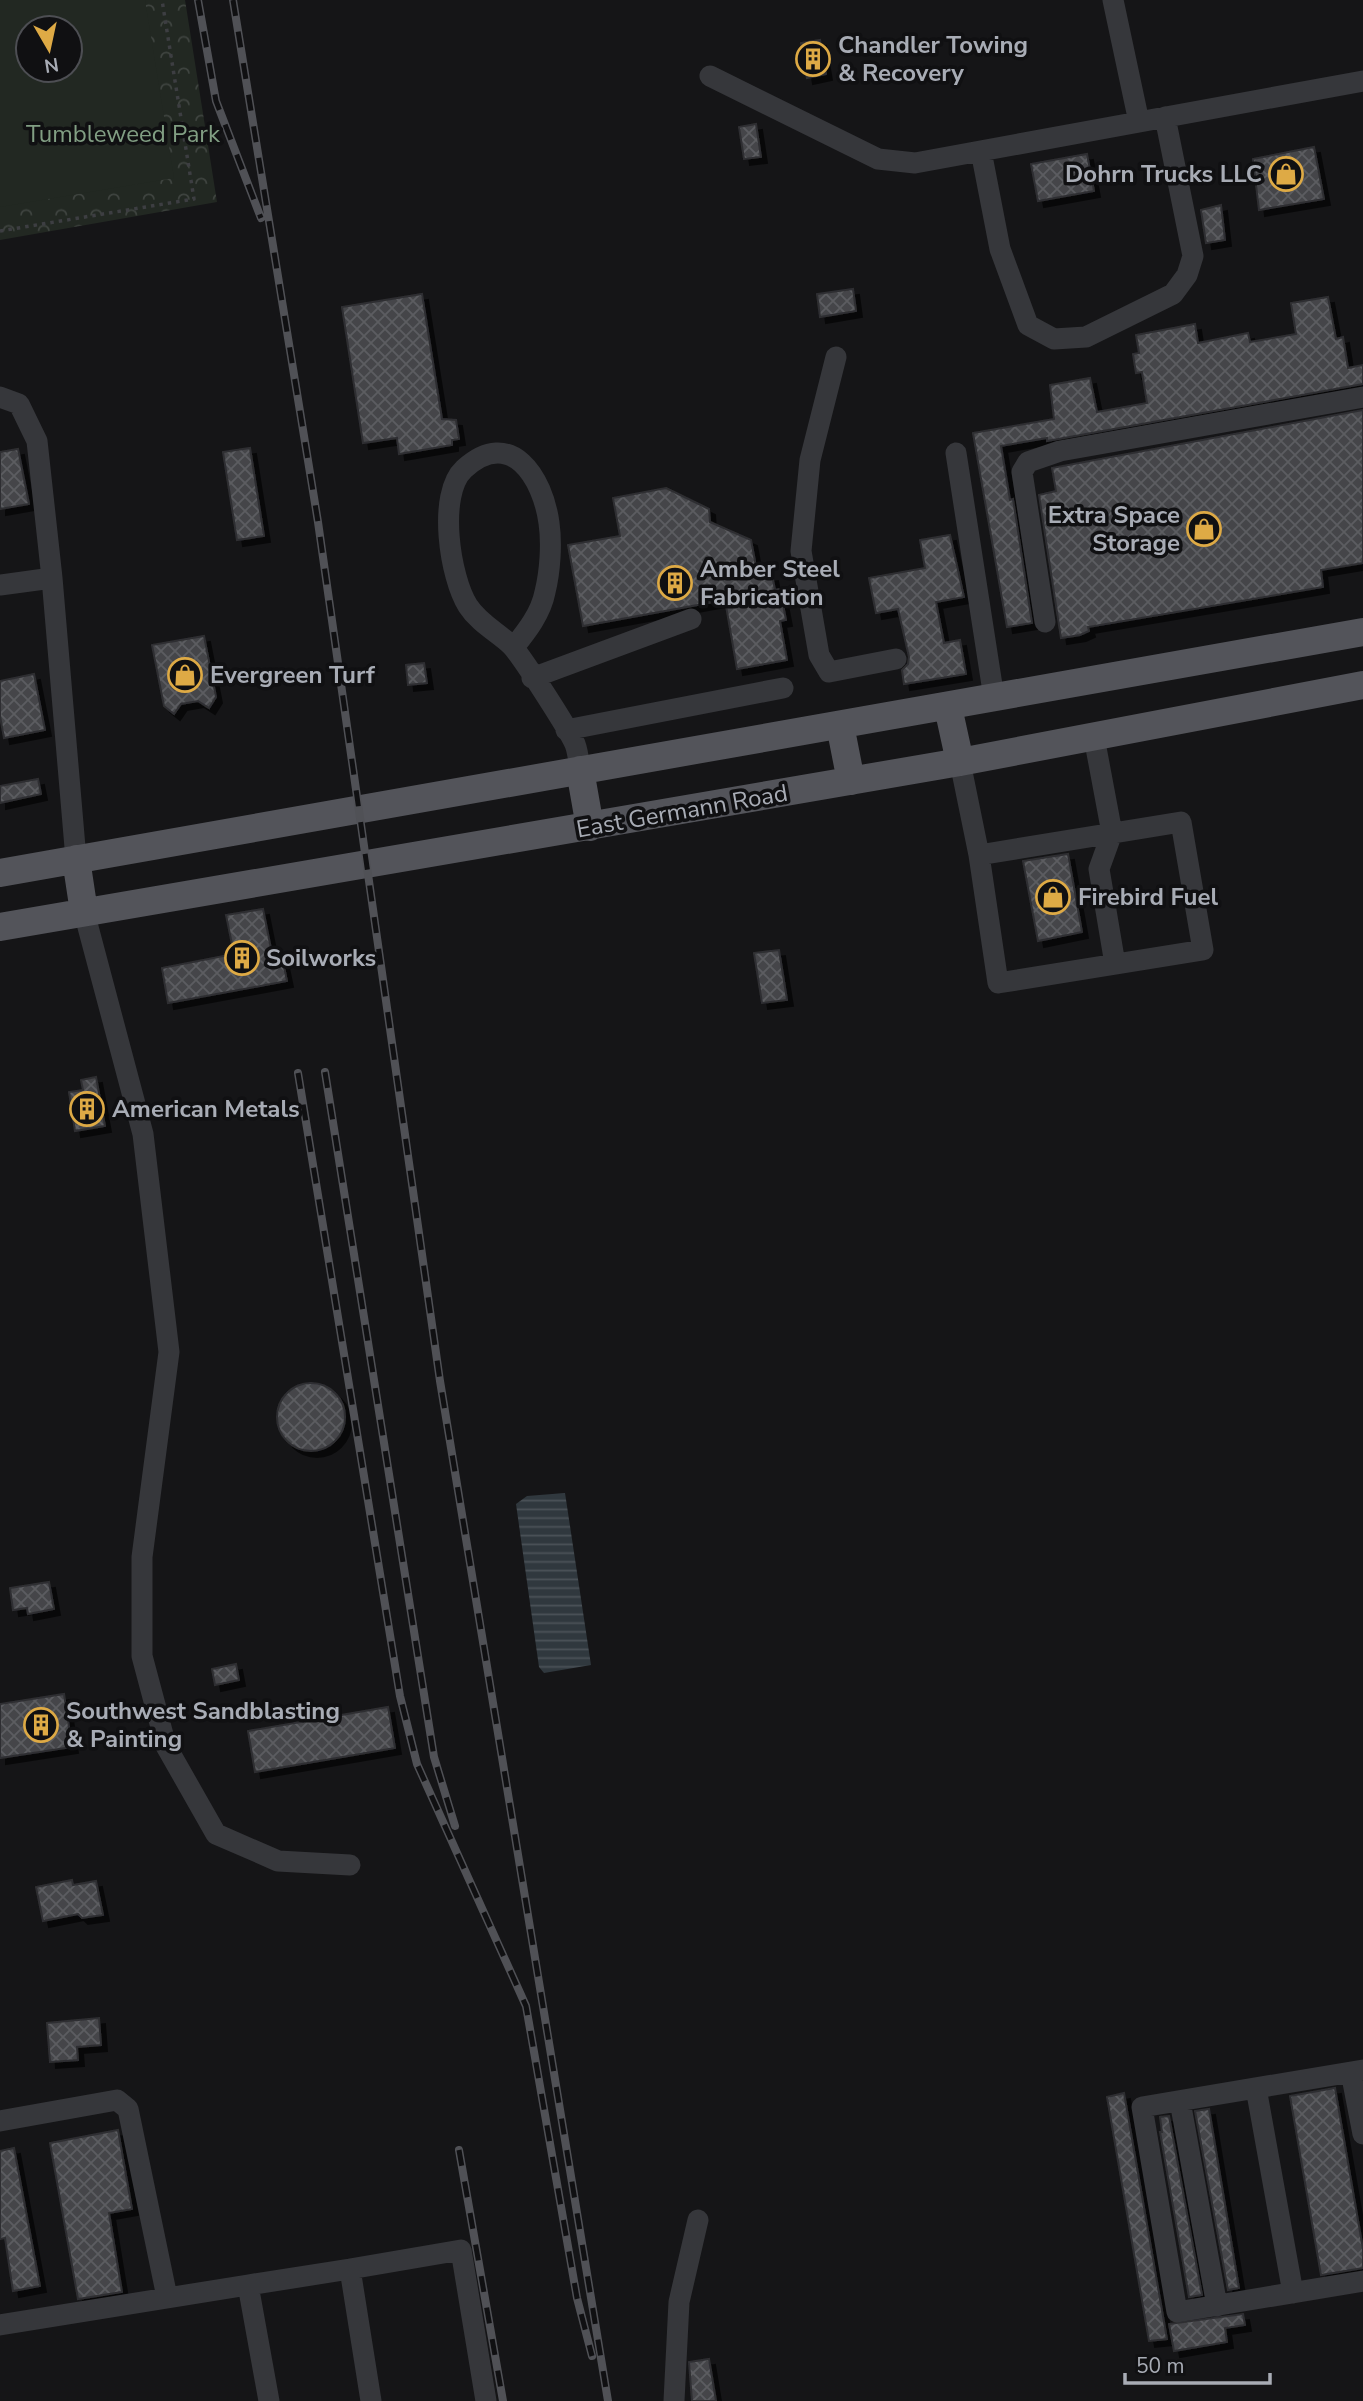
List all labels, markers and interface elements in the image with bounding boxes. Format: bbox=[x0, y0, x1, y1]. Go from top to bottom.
north arrow bbox=[14, 14, 84, 84]
place label: Chandler Towing & Recovery bbox=[838, 29, 1028, 89]
building icon: Chandler Towing & Recovery bbox=[794, 40, 832, 78]
text: N bbox=[42, 51, 61, 79]
park label: Tumbleweed Park bbox=[26, 118, 221, 150]
shop icon: Dohrn Trucks LLC bbox=[1267, 155, 1305, 193]
place label: Dohrn Trucks LLC bbox=[1065, 158, 1262, 190]
place label: Extra Space Storage bbox=[1048, 499, 1180, 559]
shop icon: Extra Space Storage bbox=[1185, 510, 1223, 548]
place label: Amber Steel Fabrication bbox=[700, 553, 840, 613]
building icon: Amber Steel Fabrication bbox=[656, 564, 694, 602]
shop icon: Evergreen Turf bbox=[166, 656, 204, 694]
place label: Evergreen Turf bbox=[210, 659, 376, 691]
street label: East Germann Road bbox=[574, 777, 790, 845]
shop icon: Firebird Fuel bbox=[1034, 878, 1072, 916]
place label: Firebird Fuel bbox=[1078, 881, 1219, 913]
building icon: Soilworks bbox=[223, 939, 261, 977]
place label: Soilworks bbox=[266, 942, 376, 974]
building icon: American Metals bbox=[68, 1090, 106, 1128]
place label: American Metals bbox=[112, 1093, 300, 1125]
place label: Southwest Sandblasting & Painting bbox=[66, 1695, 340, 1755]
building icon: Southwest Sandblasting & Painting bbox=[22, 1706, 60, 1744]
scale bar bbox=[1125, 2342, 1270, 2386]
text: 50 m bbox=[1136, 2352, 1185, 2380]

